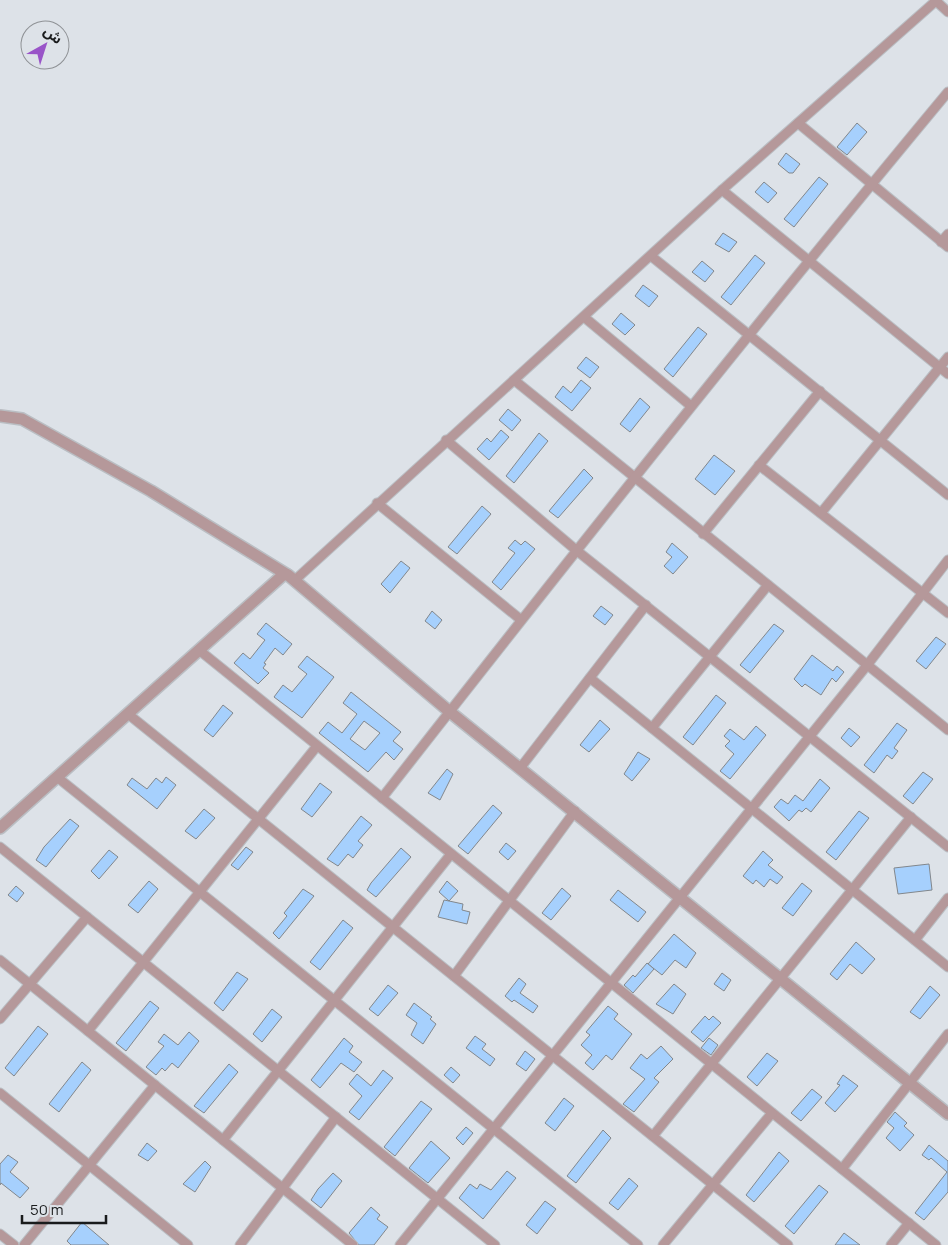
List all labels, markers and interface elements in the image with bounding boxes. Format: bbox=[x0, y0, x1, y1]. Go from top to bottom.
north arrow bbox=[20, 20, 70, 70]
text: ش bbox=[40, 21, 67, 48]
scale bar bbox=[22, 1192, 106, 1224]
text: 50 m bbox=[30, 1199, 64, 1220]

